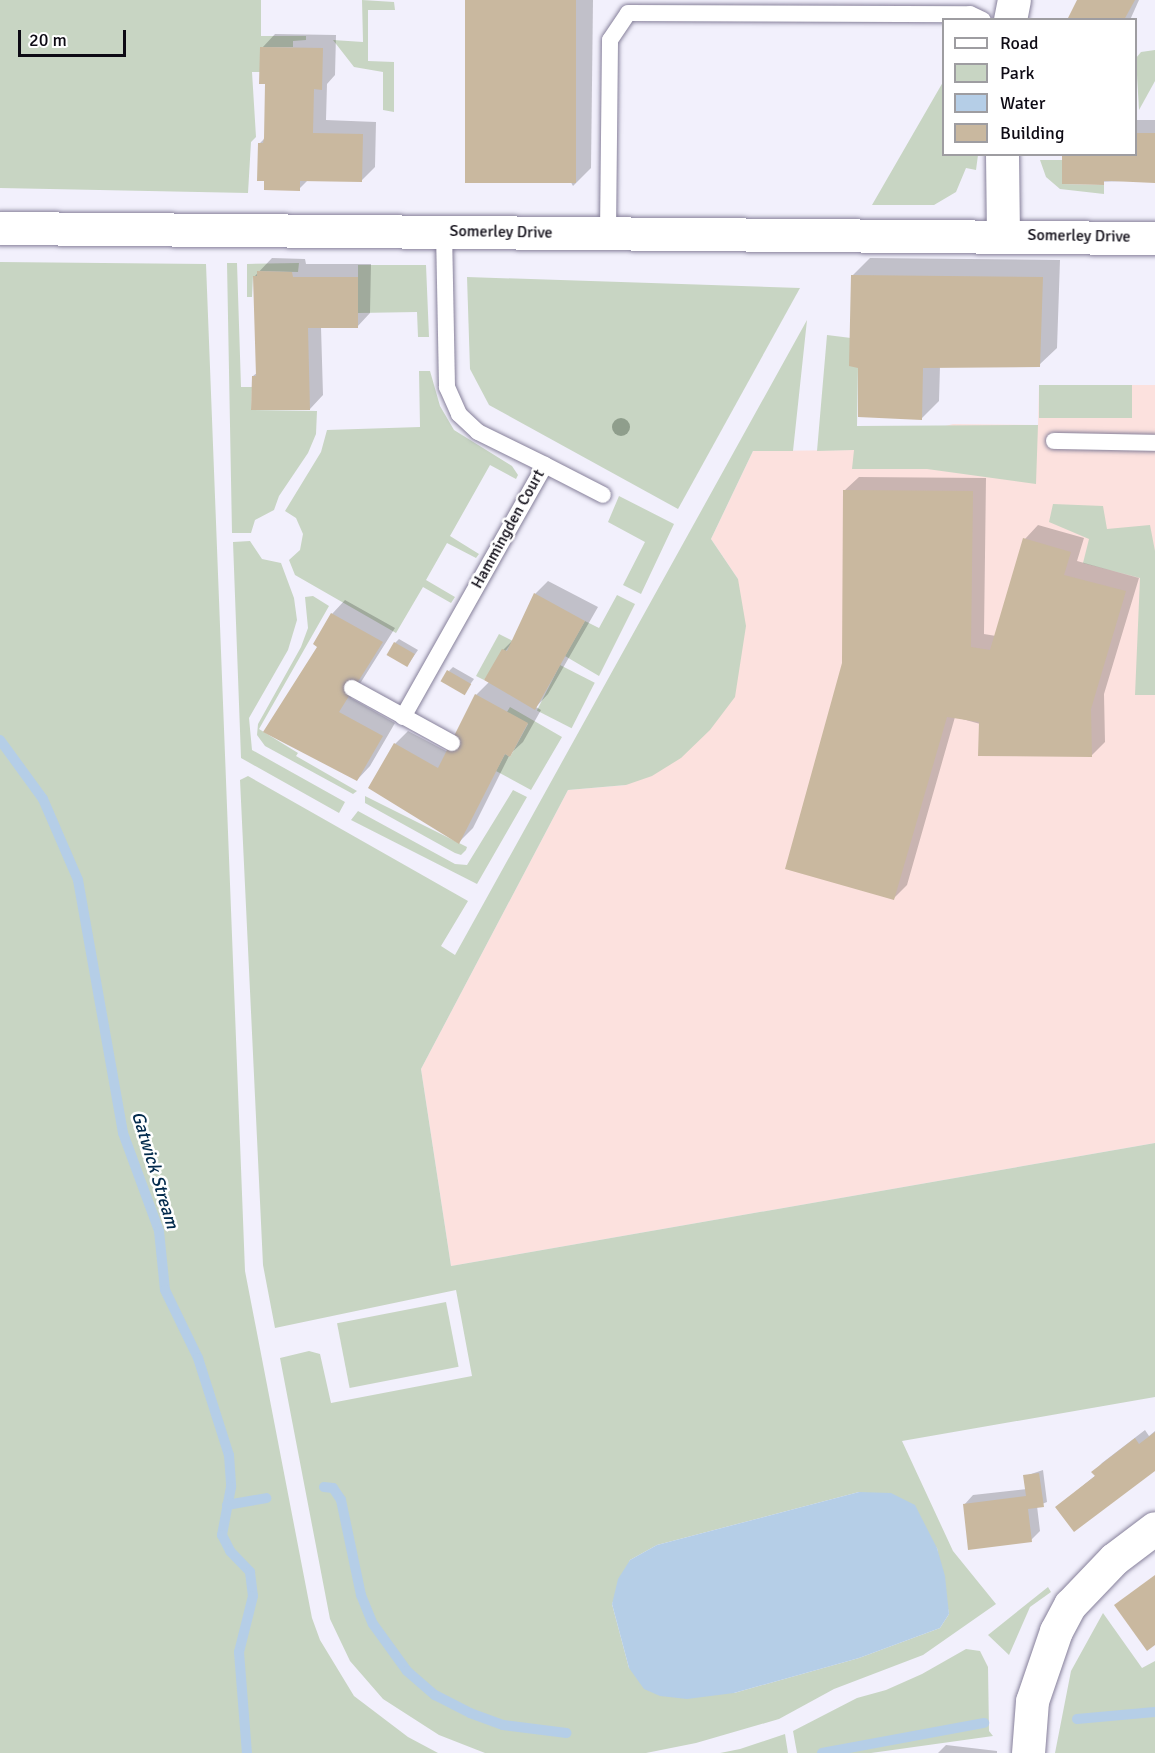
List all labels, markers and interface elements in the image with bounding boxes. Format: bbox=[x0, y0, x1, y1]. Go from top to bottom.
scale bar bbox=[21, 18, 129, 56]
legend bbox=[942, 18, 1137, 156]
text: 20 m bbox=[29, 29, 67, 51]
text: Road bbox=[1000, 32, 1039, 54]
text: Park bbox=[1000, 62, 1035, 84]
text: Water bbox=[1000, 92, 1045, 114]
text: Building bbox=[1000, 122, 1064, 144]
street label: Somerley Drive bbox=[449, 222, 553, 242]
street label: Somerley Drive bbox=[1027, 226, 1131, 246]
street label: Hammingden Court bbox=[467, 466, 549, 592]
water label: Gatwick Stream bbox=[127, 1109, 183, 1231]

